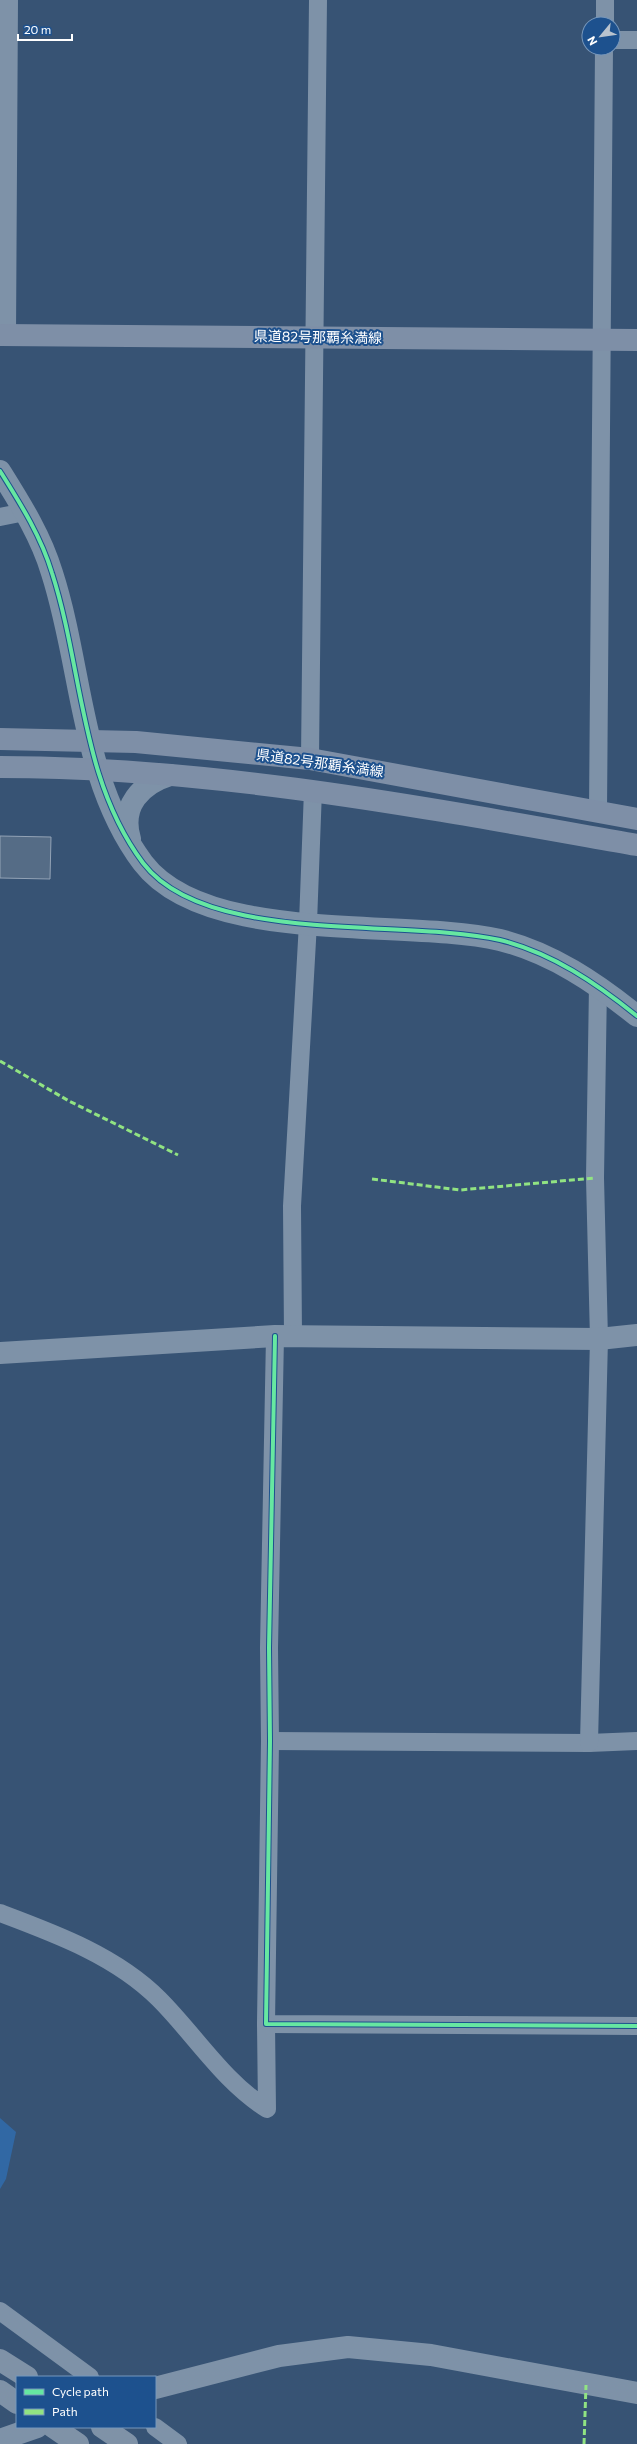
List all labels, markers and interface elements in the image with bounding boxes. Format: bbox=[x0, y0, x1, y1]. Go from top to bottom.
scale bar bbox=[18, 16, 72, 42]
north arrow bbox=[581, 16, 621, 56]
text: 20 m bbox=[24, 22, 51, 36]
text: N bbox=[584, 34, 600, 48]
street label: 県道82号那覇糸満線 bbox=[254, 327, 382, 346]
street label: 県道82号那覇糸満線 bbox=[255, 745, 385, 780]
legend bbox=[16, 2376, 156, 2428]
text: Cycle path bbox=[52, 2384, 109, 2398]
text: Path bbox=[52, 2404, 78, 2418]

